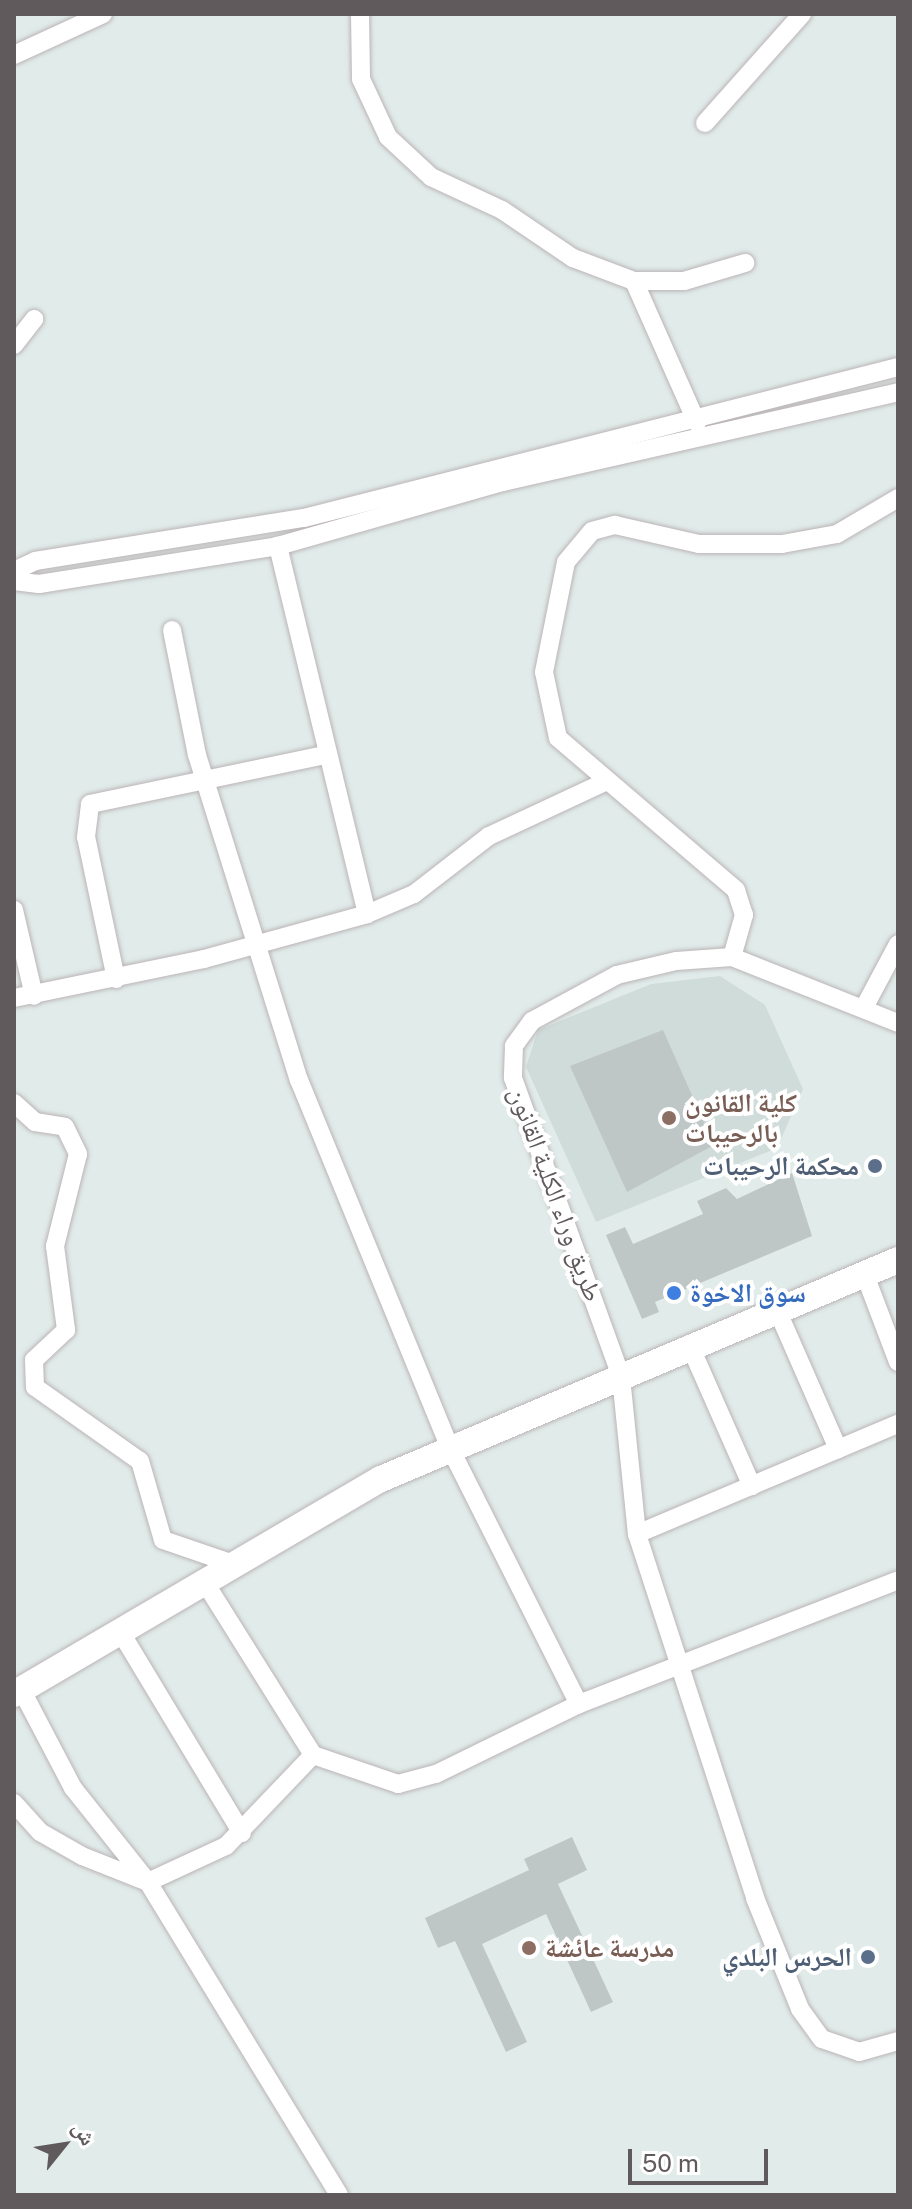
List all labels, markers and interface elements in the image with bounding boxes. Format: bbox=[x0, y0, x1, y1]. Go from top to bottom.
street label: طريق وراء الكلية القانون bbox=[503, 1082, 609, 1306]
place label: كلية القانون بالرحيبات bbox=[685, 1087, 797, 1148]
marker: كلية القانون بالرحيبات bbox=[660, 1109, 678, 1127]
place label: محكمة الرحيبات bbox=[703, 1150, 859, 1182]
marker: محكمة الرحيبات bbox=[866, 1157, 884, 1175]
place label: سوق الاخوة bbox=[690, 1277, 806, 1309]
marker: سوق الاخوة bbox=[665, 1284, 683, 1302]
place label: مدرسة عائشة bbox=[545, 1932, 674, 1964]
marker: مدرسة عائشة bbox=[520, 1939, 538, 1957]
place label: الحرس البلدي bbox=[722, 1941, 852, 1973]
marker: الحرس البلدي bbox=[859, 1948, 877, 1966]
north arrow bbox=[24, 2105, 104, 2185]
text: ش bbox=[68, 2116, 102, 2150]
scale bar bbox=[632, 2133, 772, 2183]
text: 50 m bbox=[642, 2149, 699, 2177]

